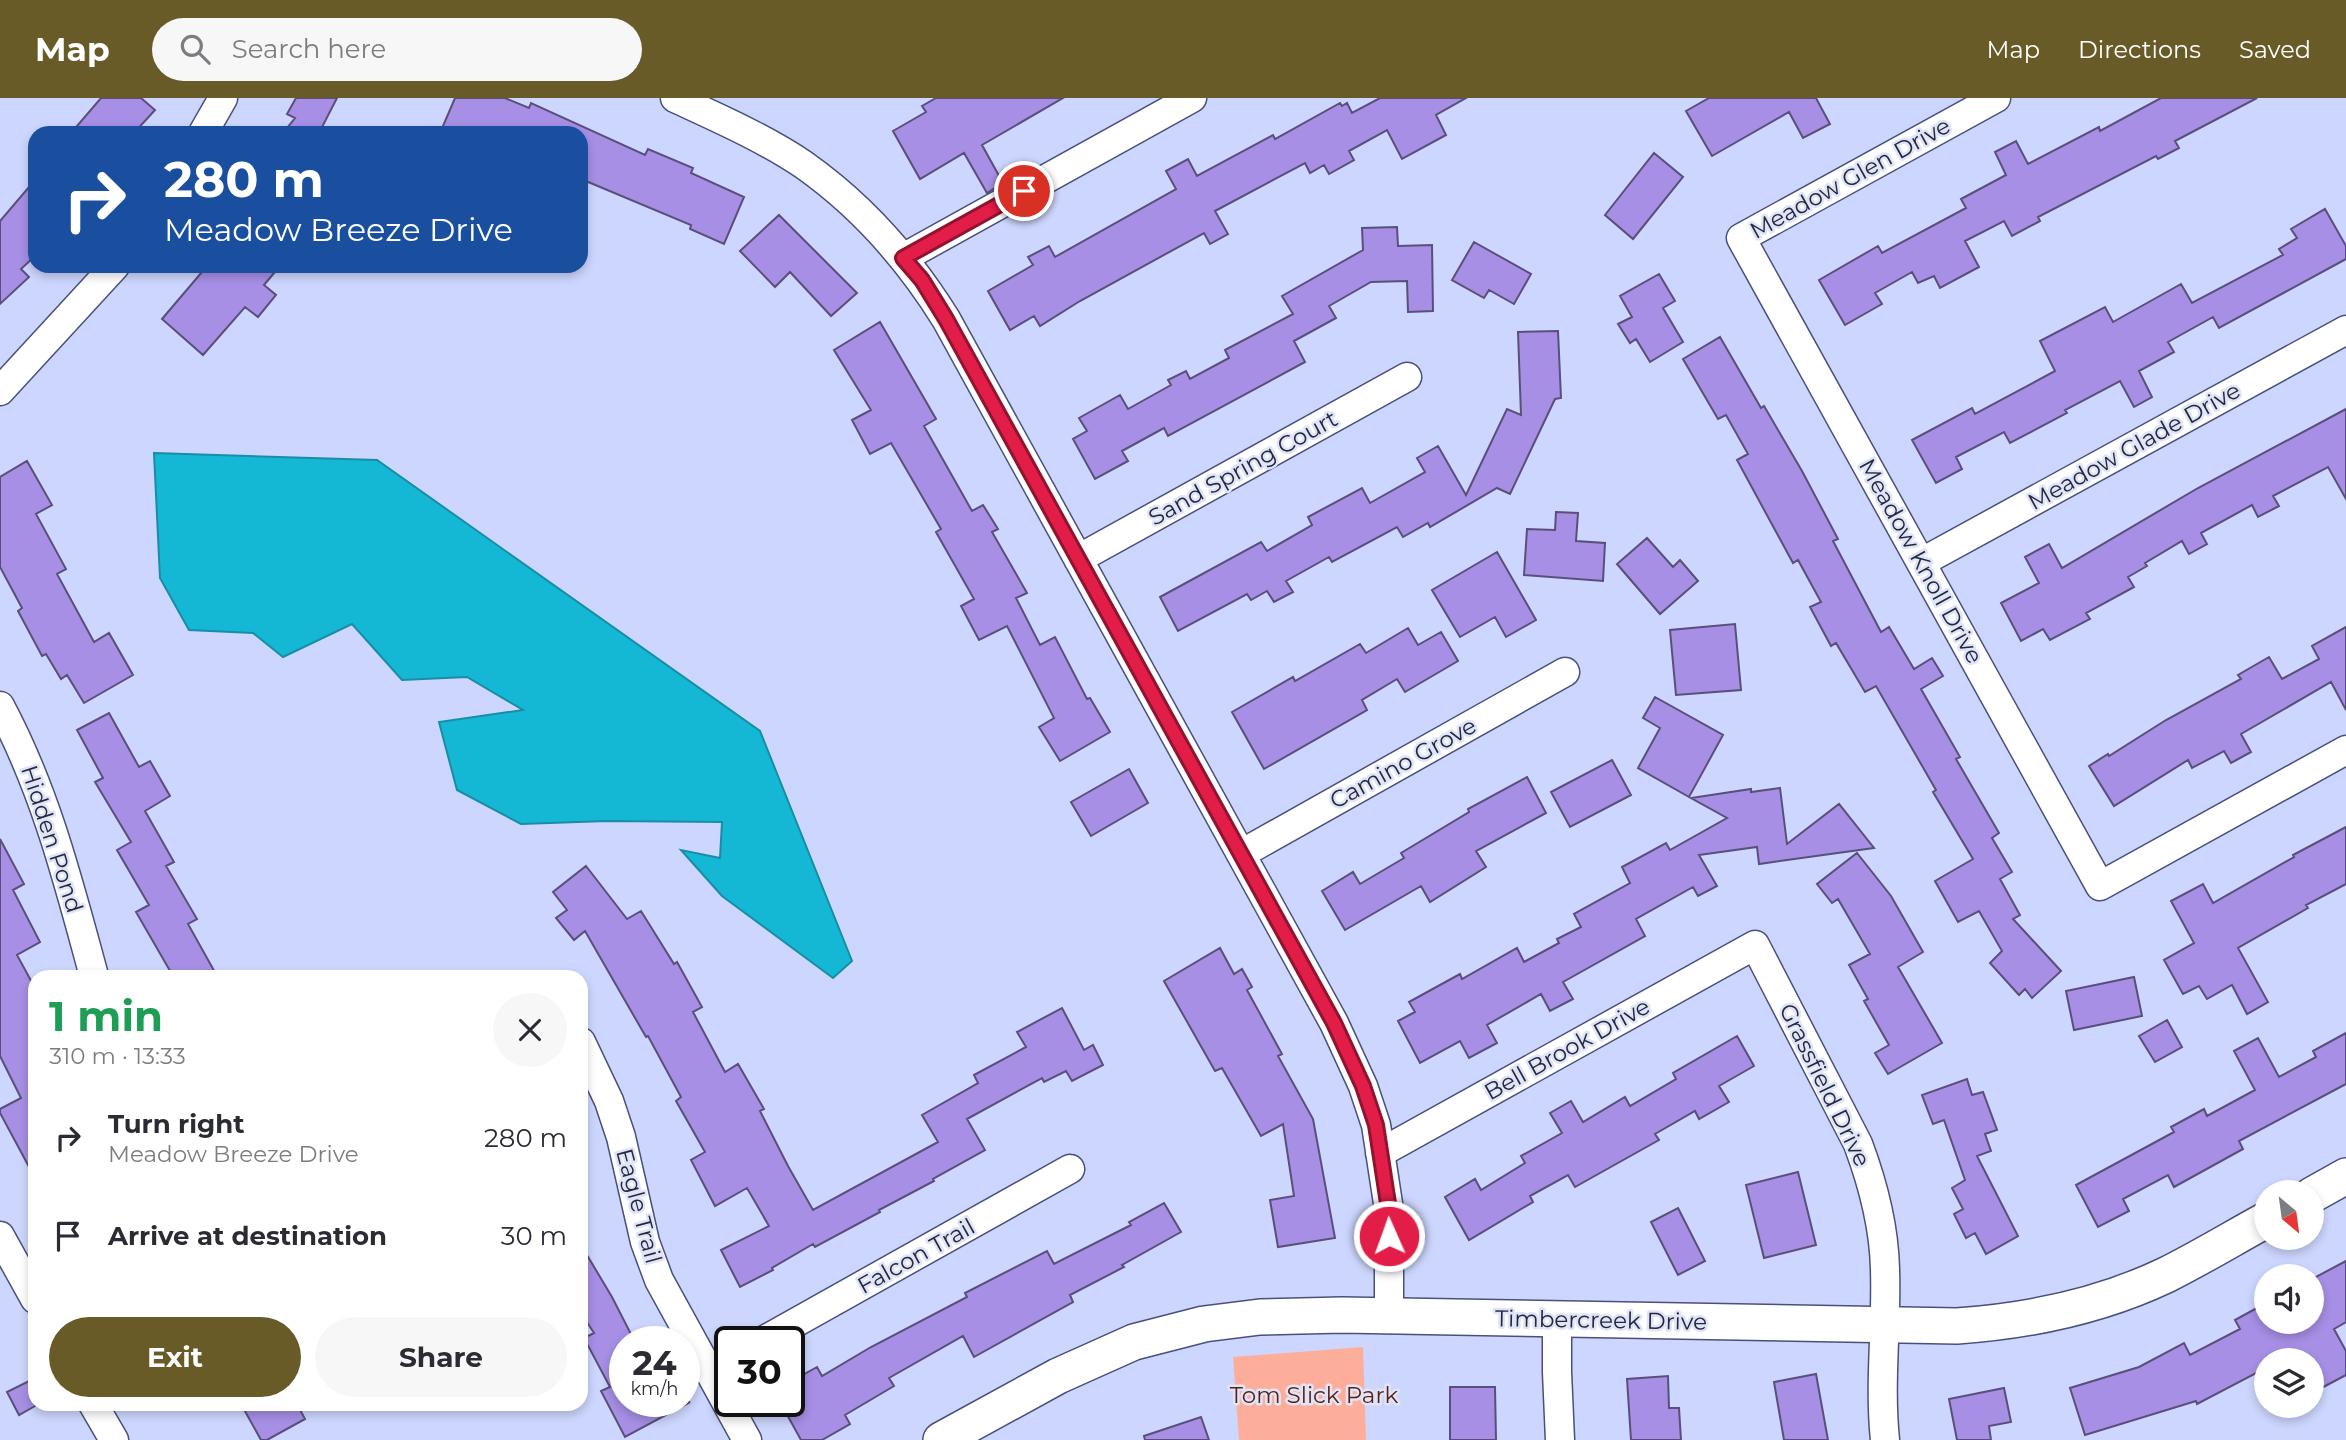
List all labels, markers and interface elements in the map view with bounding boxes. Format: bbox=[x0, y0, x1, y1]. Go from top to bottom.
search box bbox=[152, 18, 642, 81]
text: Map bbox=[35, 29, 110, 69]
icon: search bbox=[176, 30, 214, 68]
text: Search here bbox=[232, 33, 386, 65]
text: Map bbox=[1987, 35, 2040, 64]
text: Directions bbox=[2078, 35, 2201, 64]
text: Saved bbox=[2239, 35, 2311, 64]
street label: Meadow Glen Drive bbox=[1745, 111, 1955, 245]
text: 280 m bbox=[164, 150, 324, 209]
icon: right bbox=[49, 154, 140, 245]
pin bbox=[994, 161, 1054, 221]
icon: arrive bbox=[1005, 172, 1043, 210]
text: Meadow Breeze Drive bbox=[164, 210, 513, 249]
street label: Meadow Glade Drive bbox=[2023, 376, 2245, 516]
street label: Sand Spring Court bbox=[1144, 404, 1342, 532]
street label: Meadow Knoll Drive bbox=[1853, 454, 1989, 668]
street label: Camino Grove bbox=[1325, 711, 1481, 815]
street label: Hidden Pond bbox=[15, 762, 89, 916]
text: 1 min bbox=[49, 990, 163, 1042]
street label: Bell Brook Drive bbox=[1479, 992, 1655, 1106]
button: close bbox=[493, 993, 567, 1067]
street label: Grassfield Drive bbox=[1773, 999, 1877, 1171]
text: 310 m · 13:33 bbox=[49, 1042, 186, 1070]
text: Turn right bbox=[108, 1108, 244, 1140]
icon: right bbox=[49, 1119, 87, 1157]
text: 280 m bbox=[484, 1122, 567, 1154]
text: Meadow Breeze Drive bbox=[108, 1140, 359, 1168]
street label: Eagle Trail bbox=[610, 1146, 668, 1266]
north arrow bbox=[2254, 1180, 2324, 1250]
map controls bbox=[2254, 1180, 2324, 1418]
position arrow bbox=[1352, 1199, 1426, 1273]
street label: Falcon Trail bbox=[852, 1212, 980, 1300]
icon: arrive bbox=[49, 1217, 87, 1255]
text: Arrive at destination bbox=[108, 1220, 387, 1252]
text: 30 m bbox=[501, 1220, 567, 1252]
button: sound bbox=[2254, 1264, 2324, 1334]
street label: Timbercreek Drive bbox=[1495, 1304, 1707, 1336]
button: Exit bbox=[49, 1317, 301, 1397]
button: Share bbox=[315, 1317, 567, 1397]
speed limit sign: 30 bbox=[714, 1326, 805, 1417]
text: 24 bbox=[632, 1341, 677, 1384]
button: layers bbox=[2254, 1348, 2324, 1418]
text: km/h bbox=[630, 1378, 679, 1400]
park label: Tom Slick Park bbox=[1230, 1381, 1398, 1409]

